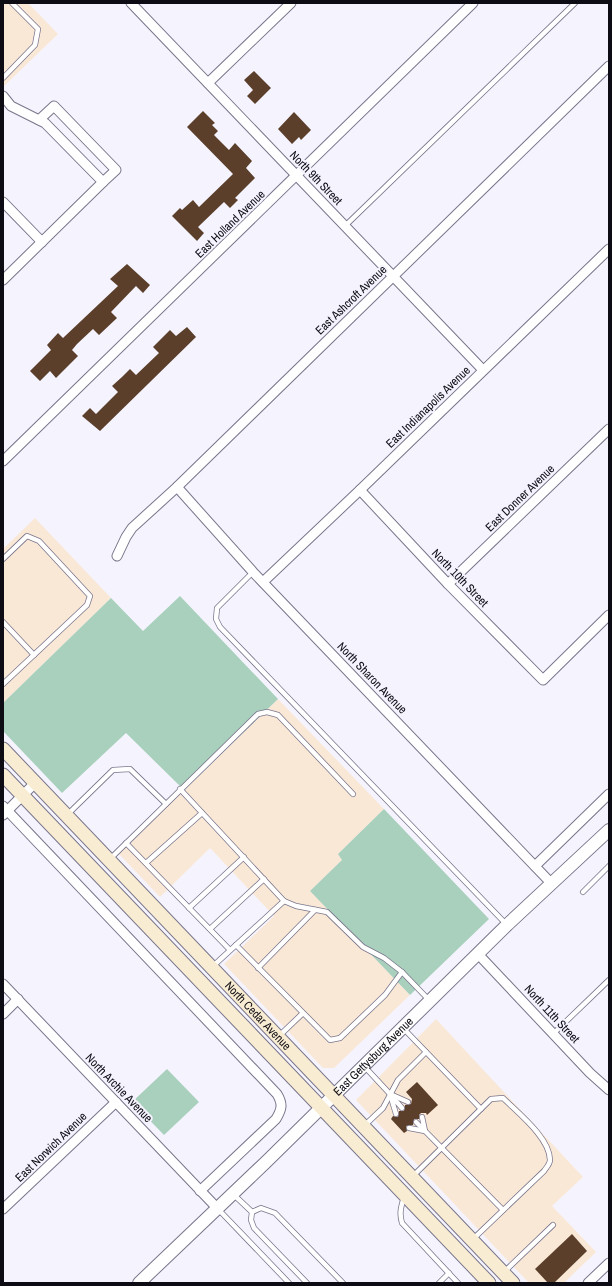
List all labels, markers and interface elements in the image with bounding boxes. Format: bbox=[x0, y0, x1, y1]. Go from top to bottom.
street label: North 9th Street bbox=[286, 147, 346, 209]
street label: East Holland Avenue bbox=[192, 187, 268, 261]
street label: East Ashcroft Avenue bbox=[312, 262, 390, 338]
street label: East Indianapolis Avenue bbox=[382, 363, 474, 451]
street label: East Donner Avenue bbox=[482, 461, 558, 535]
street label: North 10th Street bbox=[428, 545, 492, 611]
street label: North Sharon Avenue bbox=[334, 639, 410, 717]
street label: North Cedar Avenue bbox=[221, 978, 294, 1054]
street label: North 11th Street bbox=[521, 981, 583, 1047]
street label: East Gettysburg Avenue bbox=[330, 1013, 417, 1099]
street label: North Archie Avenue bbox=[82, 1050, 156, 1126]
street label: East Norwich Avenue bbox=[12, 1109, 90, 1185]

